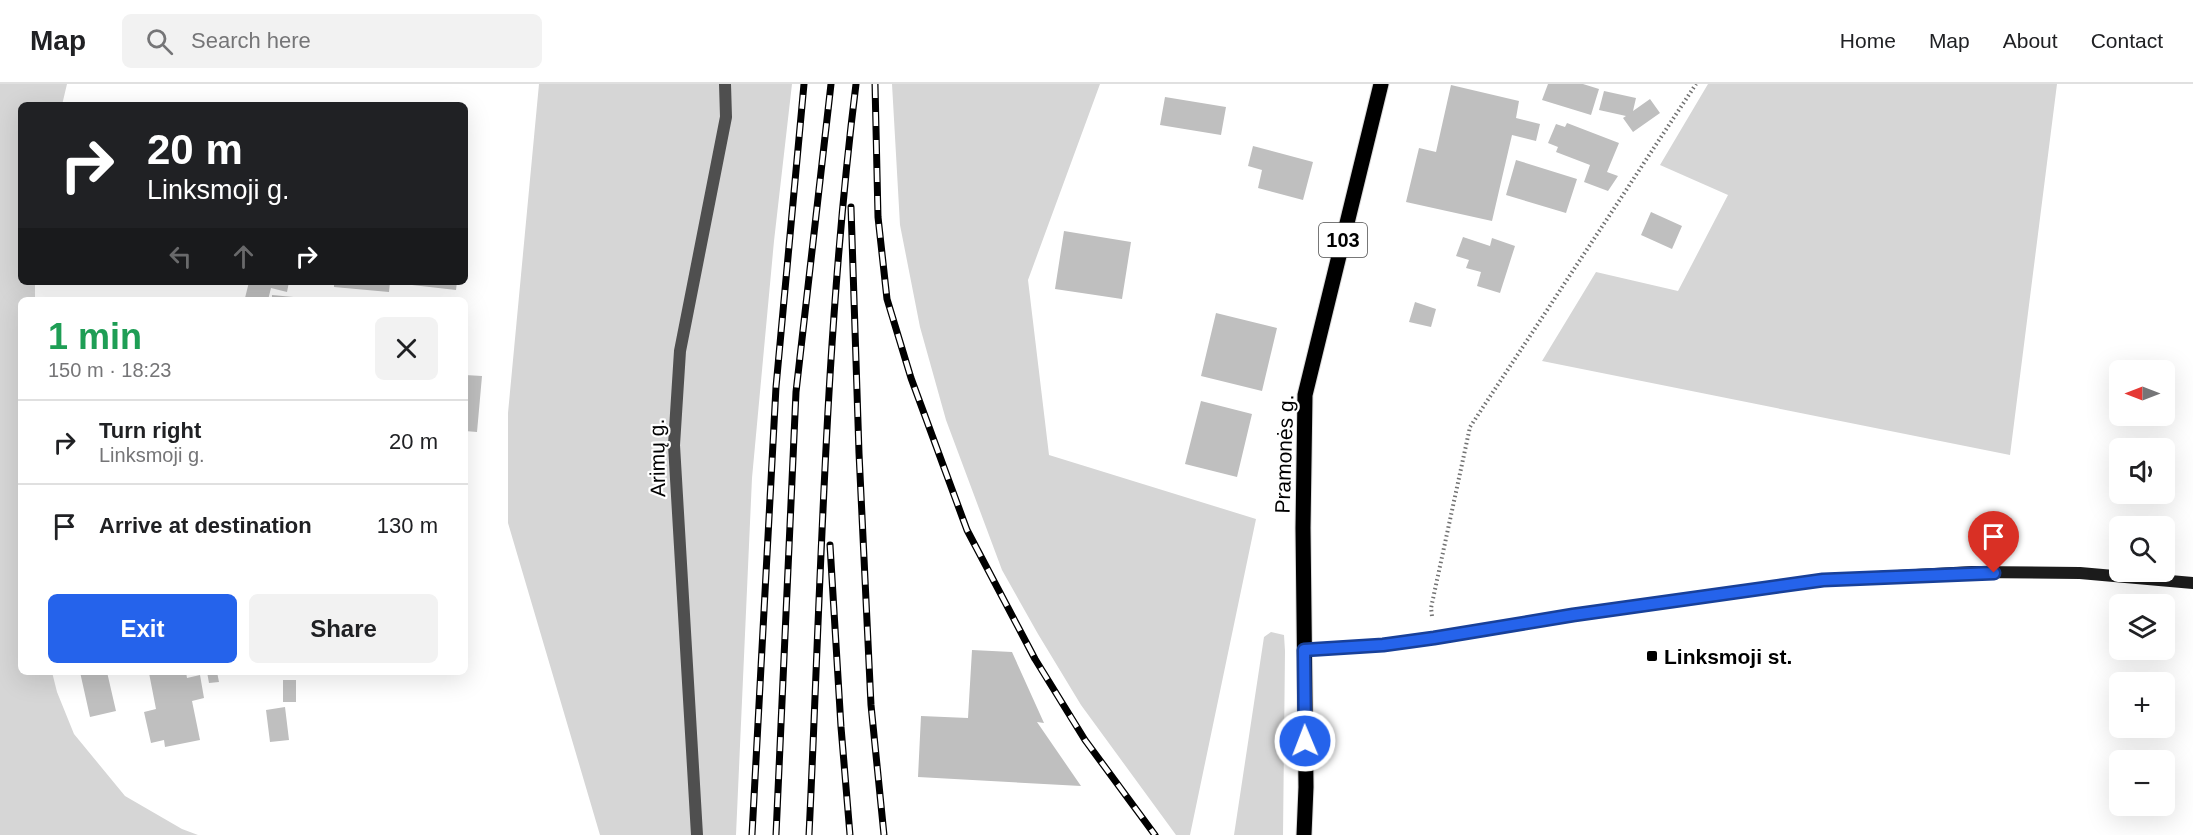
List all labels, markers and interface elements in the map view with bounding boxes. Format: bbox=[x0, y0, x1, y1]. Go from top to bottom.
search box bbox=[122, 14, 542, 68]
text: Map bbox=[30, 25, 86, 56]
icon: search bbox=[143, 25, 176, 58]
text: Search here bbox=[191, 28, 311, 53]
text: Home bbox=[1840, 29, 1896, 52]
text: Map bbox=[1929, 29, 1970, 52]
text: About bbox=[2003, 29, 2058, 52]
text: Contact bbox=[2091, 29, 2163, 52]
icon: right bbox=[48, 126, 126, 204]
text: 20 m bbox=[147, 126, 243, 173]
text: Linksmoji g. bbox=[147, 175, 290, 205]
road number: 103 bbox=[1319, 223, 1367, 257]
icon: left bbox=[164, 240, 197, 273]
icon: ahead bbox=[227, 240, 260, 273]
icon: right bbox=[290, 240, 323, 273]
text: 1 min bbox=[48, 316, 142, 357]
button: close bbox=[375, 317, 438, 380]
text: 150 m · 18:23 bbox=[48, 359, 171, 381]
north arrow bbox=[2109, 360, 2175, 426]
map controls bbox=[2109, 360, 2175, 816]
street label: Pramonės g. bbox=[1270, 394, 1298, 514]
text: Turn right bbox=[99, 418, 201, 443]
street label: Arimų g. bbox=[645, 419, 669, 497]
icon: right bbox=[48, 426, 81, 459]
text: 20 m bbox=[389, 429, 438, 454]
button: sound bbox=[2109, 438, 2175, 504]
text: Linksmoji g. bbox=[99, 444, 205, 466]
icon: arrive bbox=[48, 510, 81, 543]
pin bbox=[1968, 511, 2019, 573]
text: Arrive at destination bbox=[99, 513, 312, 538]
text: 130 m bbox=[377, 513, 438, 538]
button: search bbox=[2109, 516, 2175, 582]
icon: arrive bbox=[1977, 520, 2010, 553]
button: Exit bbox=[48, 594, 237, 663]
button: Share bbox=[249, 594, 438, 663]
button: layers bbox=[2109, 594, 2175, 660]
place label: Linksmoji st. bbox=[1664, 645, 1792, 668]
marker: Linksmoji st. bbox=[1645, 649, 1659, 663]
button: + bbox=[2109, 672, 2175, 738]
position arrow bbox=[1273, 709, 1337, 773]
button: − bbox=[2109, 750, 2175, 816]

